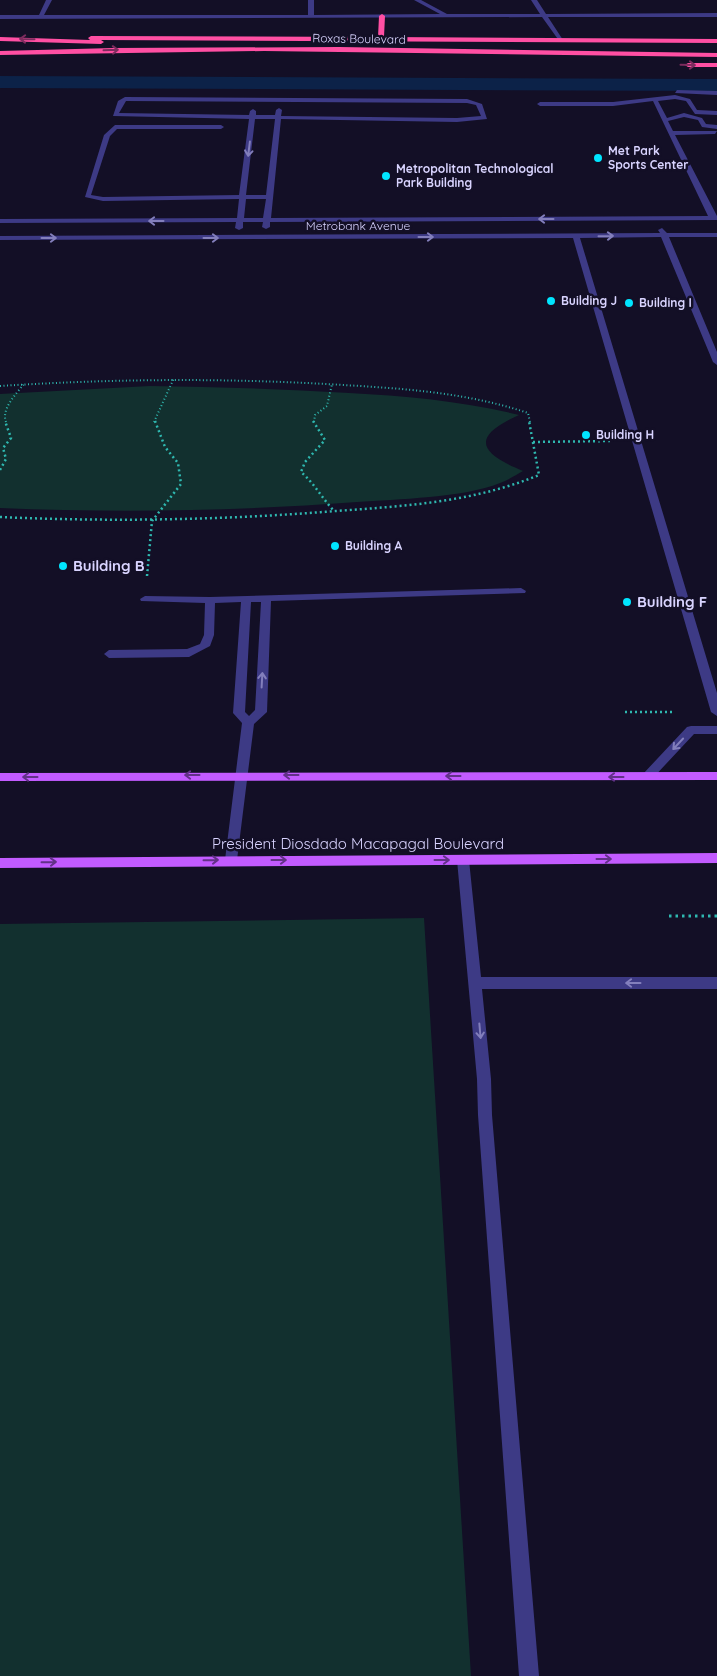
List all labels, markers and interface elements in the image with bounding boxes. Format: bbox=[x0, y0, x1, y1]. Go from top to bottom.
street label: Roxas Boulevard bbox=[312, 30, 406, 47]
one-way arrow bbox=[19, 34, 36, 44]
one-way arrow bbox=[102, 45, 119, 55]
one-way arrow bbox=[680, 60, 696, 70]
one-way arrow bbox=[243, 141, 253, 157]
place label: Met Park Sports Center bbox=[608, 143, 689, 172]
marker: Met Park Sports Center bbox=[592, 152, 604, 164]
place label: Metropolitan Technological Park Building bbox=[396, 161, 553, 190]
marker: Metropolitan Technological Park Building bbox=[380, 170, 392, 182]
one-way arrow bbox=[538, 214, 554, 224]
one-way arrow bbox=[148, 216, 164, 226]
street label: Metrobank Avenue bbox=[306, 218, 411, 233]
one-way arrow bbox=[598, 231, 614, 241]
one-way arrow bbox=[418, 232, 434, 242]
one-way arrow bbox=[40, 233, 56, 243]
one-way arrow bbox=[202, 233, 219, 243]
place label: Building J bbox=[561, 293, 617, 308]
marker: Building J bbox=[545, 295, 557, 307]
place label: Building I bbox=[639, 295, 692, 310]
marker: Building I bbox=[623, 297, 635, 309]
place label: Building H bbox=[596, 427, 654, 442]
marker: Building H bbox=[580, 429, 592, 441]
place label: Building A bbox=[345, 538, 402, 553]
marker: Building A bbox=[329, 540, 341, 552]
place label: Building B bbox=[73, 556, 145, 575]
marker: Building B bbox=[57, 560, 69, 572]
place label: Building F bbox=[637, 592, 707, 611]
marker: Building F bbox=[621, 596, 633, 608]
one-way arrow bbox=[257, 672, 266, 688]
one-way arrow bbox=[672, 737, 684, 750]
one-way arrow bbox=[185, 770, 201, 780]
one-way arrow bbox=[283, 770, 300, 780]
one-way arrow bbox=[446, 771, 462, 781]
one-way arrow bbox=[22, 772, 38, 782]
one-way arrow bbox=[608, 772, 624, 782]
street label: President Diosdado Macapagal Boulevard bbox=[212, 834, 504, 853]
one-way arrow bbox=[596, 854, 612, 864]
one-way arrow bbox=[202, 855, 219, 865]
one-way arrow bbox=[271, 855, 287, 865]
one-way arrow bbox=[434, 855, 450, 865]
one-way arrow bbox=[40, 858, 56, 867]
one-way arrow bbox=[626, 978, 642, 988]
one-way arrow bbox=[475, 1023, 484, 1039]

